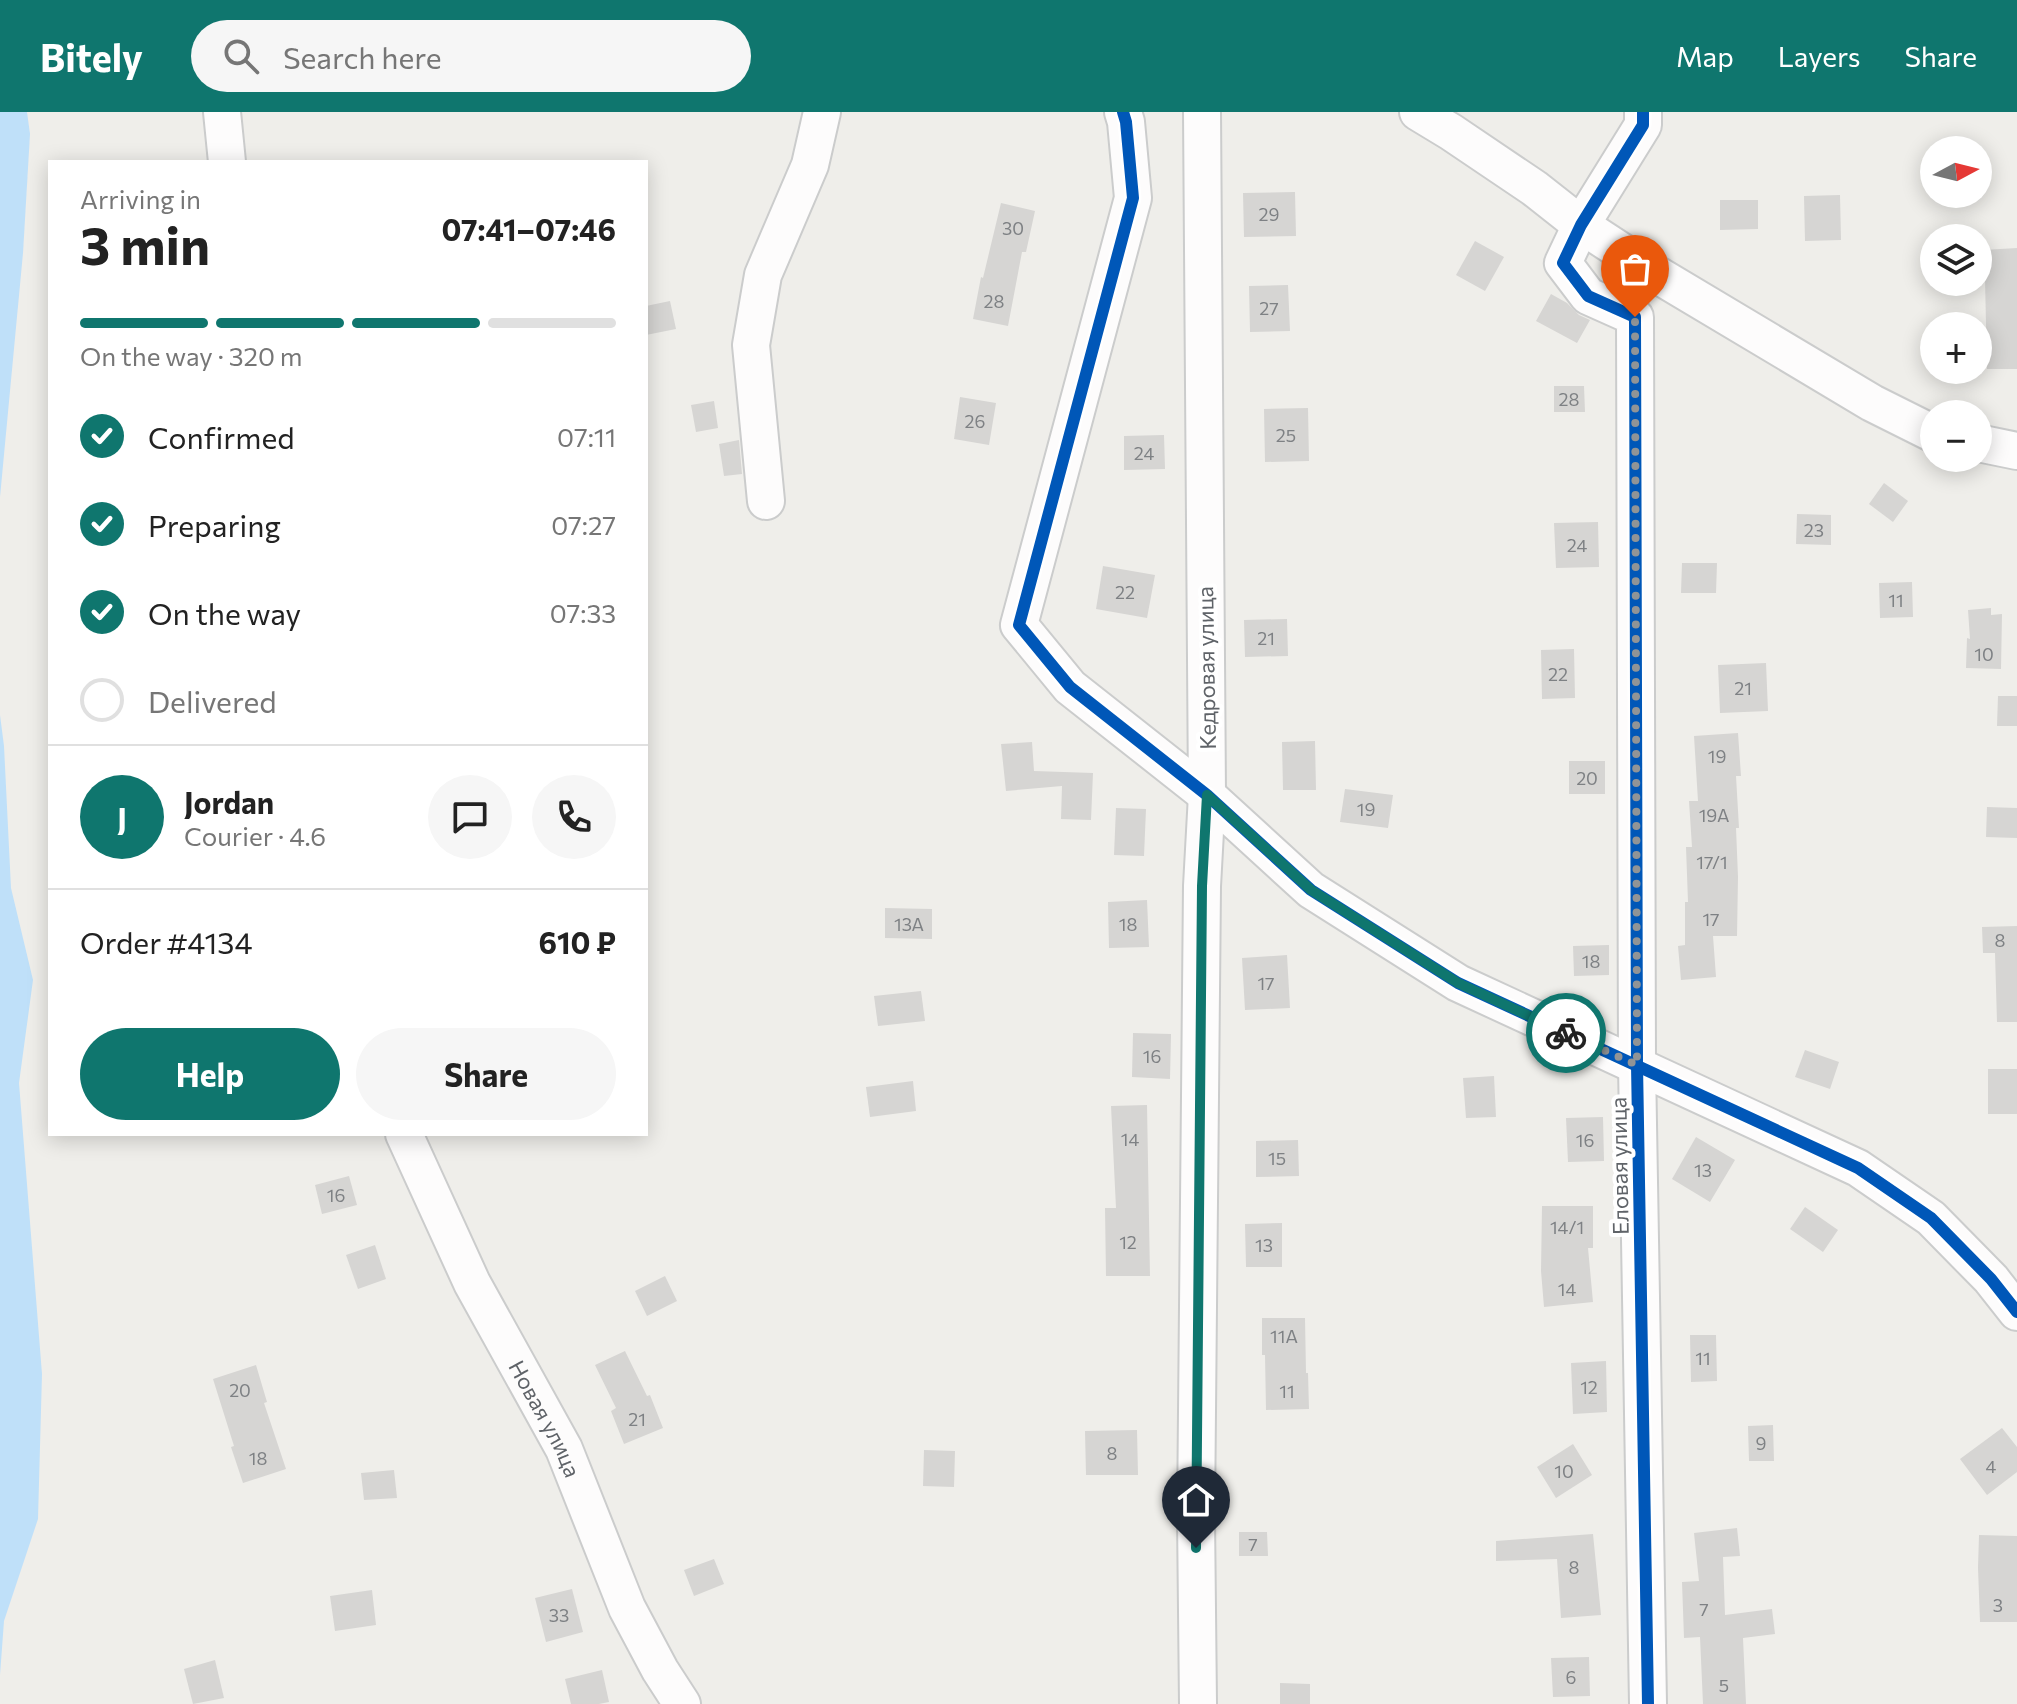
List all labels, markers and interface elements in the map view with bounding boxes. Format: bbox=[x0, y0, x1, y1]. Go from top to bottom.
search box bbox=[191, 20, 751, 92]
text: Bitely bbox=[40, 33, 143, 80]
icon: search bbox=[219, 34, 263, 78]
text: Search here bbox=[283, 38, 442, 75]
text: Map bbox=[1676, 39, 1734, 73]
text: Layers bbox=[1778, 39, 1860, 73]
text: Share bbox=[1904, 39, 1977, 73]
north arrow bbox=[1920, 136, 1992, 208]
map controls bbox=[1920, 136, 1992, 472]
text: Arriving in bbox=[80, 183, 201, 214]
house number: 29 bbox=[1259, 203, 1279, 225]
text: 07:41–07:46 bbox=[441, 210, 616, 247]
text: 3 min bbox=[80, 212, 210, 276]
house number: 30 bbox=[1002, 217, 1024, 239]
button: layers bbox=[1920, 224, 1992, 296]
pin bbox=[1601, 235, 1669, 317]
icon: bag bbox=[1613, 247, 1657, 291]
house number: 28 bbox=[984, 290, 1005, 312]
house number: 27 bbox=[1259, 297, 1279, 319]
button: + bbox=[1920, 312, 1992, 384]
text: On the way · 320 m bbox=[80, 340, 303, 371]
house number: 28 bbox=[1559, 388, 1580, 410]
button: − bbox=[1920, 400, 1992, 472]
house number: 26 bbox=[965, 410, 985, 432]
icon: check bbox=[80, 414, 124, 458]
text: Confirmed bbox=[148, 418, 295, 455]
text: 07:11 bbox=[557, 421, 616, 452]
house number: 25 bbox=[1276, 424, 1296, 446]
house number: 24 bbox=[1134, 442, 1154, 464]
icon: check bbox=[80, 502, 124, 546]
text: Preparing bbox=[148, 506, 281, 543]
text: 07:27 bbox=[551, 509, 616, 540]
house number: 23 bbox=[1804, 519, 1824, 541]
house number: 24 bbox=[1567, 534, 1587, 556]
house number: 22 bbox=[1115, 581, 1135, 603]
street label: Кедровая улица bbox=[1191, 586, 1221, 750]
house number: 11 bbox=[1888, 589, 1904, 611]
icon: check bbox=[80, 590, 124, 634]
text: On the way bbox=[148, 594, 301, 631]
text: 07:33 bbox=[550, 597, 616, 628]
house number: 21 bbox=[1257, 627, 1275, 649]
house number: 10 bbox=[1974, 643, 1994, 665]
house number: 22 bbox=[1548, 663, 1568, 685]
house number: 21 bbox=[1734, 677, 1752, 699]
text: Delivered bbox=[148, 682, 277, 719]
house number: 19 bbox=[1708, 745, 1726, 767]
house number: 20 bbox=[1576, 767, 1598, 789]
button: chat bbox=[428, 775, 512, 859]
button: phone bbox=[532, 775, 616, 859]
text: Jordan bbox=[184, 783, 274, 820]
house number: 19 bbox=[1357, 798, 1375, 820]
text: J bbox=[117, 799, 127, 836]
house number: 19А bbox=[1699, 804, 1729, 826]
text: Courier · 4.6 bbox=[184, 820, 326, 851]
house number: 17/1 bbox=[1696, 851, 1728, 873]
house number: 17 bbox=[1702, 908, 1720, 930]
house number: 13А bbox=[894, 913, 924, 935]
house number: 18 bbox=[1119, 913, 1137, 935]
text: Order #4134 bbox=[80, 923, 252, 960]
text: 610 ₽ bbox=[538, 923, 616, 960]
house number: 8 bbox=[1995, 929, 2006, 951]
house number: 18 bbox=[1582, 950, 1600, 972]
house number: 17 bbox=[1257, 972, 1275, 994]
courier bbox=[1526, 993, 1606, 1073]
icon: bike bbox=[1544, 1011, 1588, 1055]
button: Help bbox=[80, 1028, 340, 1120]
button: Share bbox=[356, 1028, 616, 1120]
house number: 16 bbox=[1143, 1045, 1161, 1067]
street label: Еловая улица bbox=[1604, 1097, 1634, 1235]
house number: 14 bbox=[1121, 1128, 1139, 1150]
house number: 16 bbox=[1576, 1129, 1594, 1151]
house number: 15 bbox=[1268, 1147, 1286, 1169]
house number: 13 bbox=[1694, 1159, 1712, 1181]
house number: 16 bbox=[327, 1184, 345, 1206]
house number: 14/1 bbox=[1550, 1216, 1584, 1238]
house number: 12 bbox=[1119, 1231, 1137, 1253]
house number: 13 bbox=[1255, 1234, 1273, 1256]
house number: 14 bbox=[1558, 1278, 1576, 1300]
house number: 11А bbox=[1270, 1325, 1298, 1347]
house number: 11 bbox=[1695, 1347, 1711, 1369]
street label: Новая улица bbox=[504, 1355, 587, 1481]
house number: 12 bbox=[1580, 1376, 1598, 1398]
house number: 20 bbox=[229, 1379, 251, 1401]
house number: 11 bbox=[1279, 1380, 1295, 1402]
house number: 21 bbox=[628, 1408, 646, 1430]
house number: 9 bbox=[1756, 1432, 1766, 1454]
house number: 8 bbox=[1107, 1442, 1118, 1464]
house number: 18 bbox=[249, 1447, 267, 1469]
house number: 4 bbox=[1986, 1455, 1997, 1477]
house number: 10 bbox=[1554, 1460, 1574, 1482]
pin bbox=[1162, 1466, 1230, 1548]
icon: home bbox=[1174, 1478, 1218, 1522]
house number: 7 bbox=[1248, 1533, 1258, 1555]
house number: 8 bbox=[1569, 1556, 1580, 1578]
house number: 3 bbox=[1993, 1594, 2003, 1616]
house number: 7 bbox=[1699, 1598, 1709, 1620]
house number: 33 bbox=[549, 1604, 569, 1626]
house number: 6 bbox=[1566, 1666, 1576, 1688]
house number: 5 bbox=[1719, 1674, 1729, 1696]

